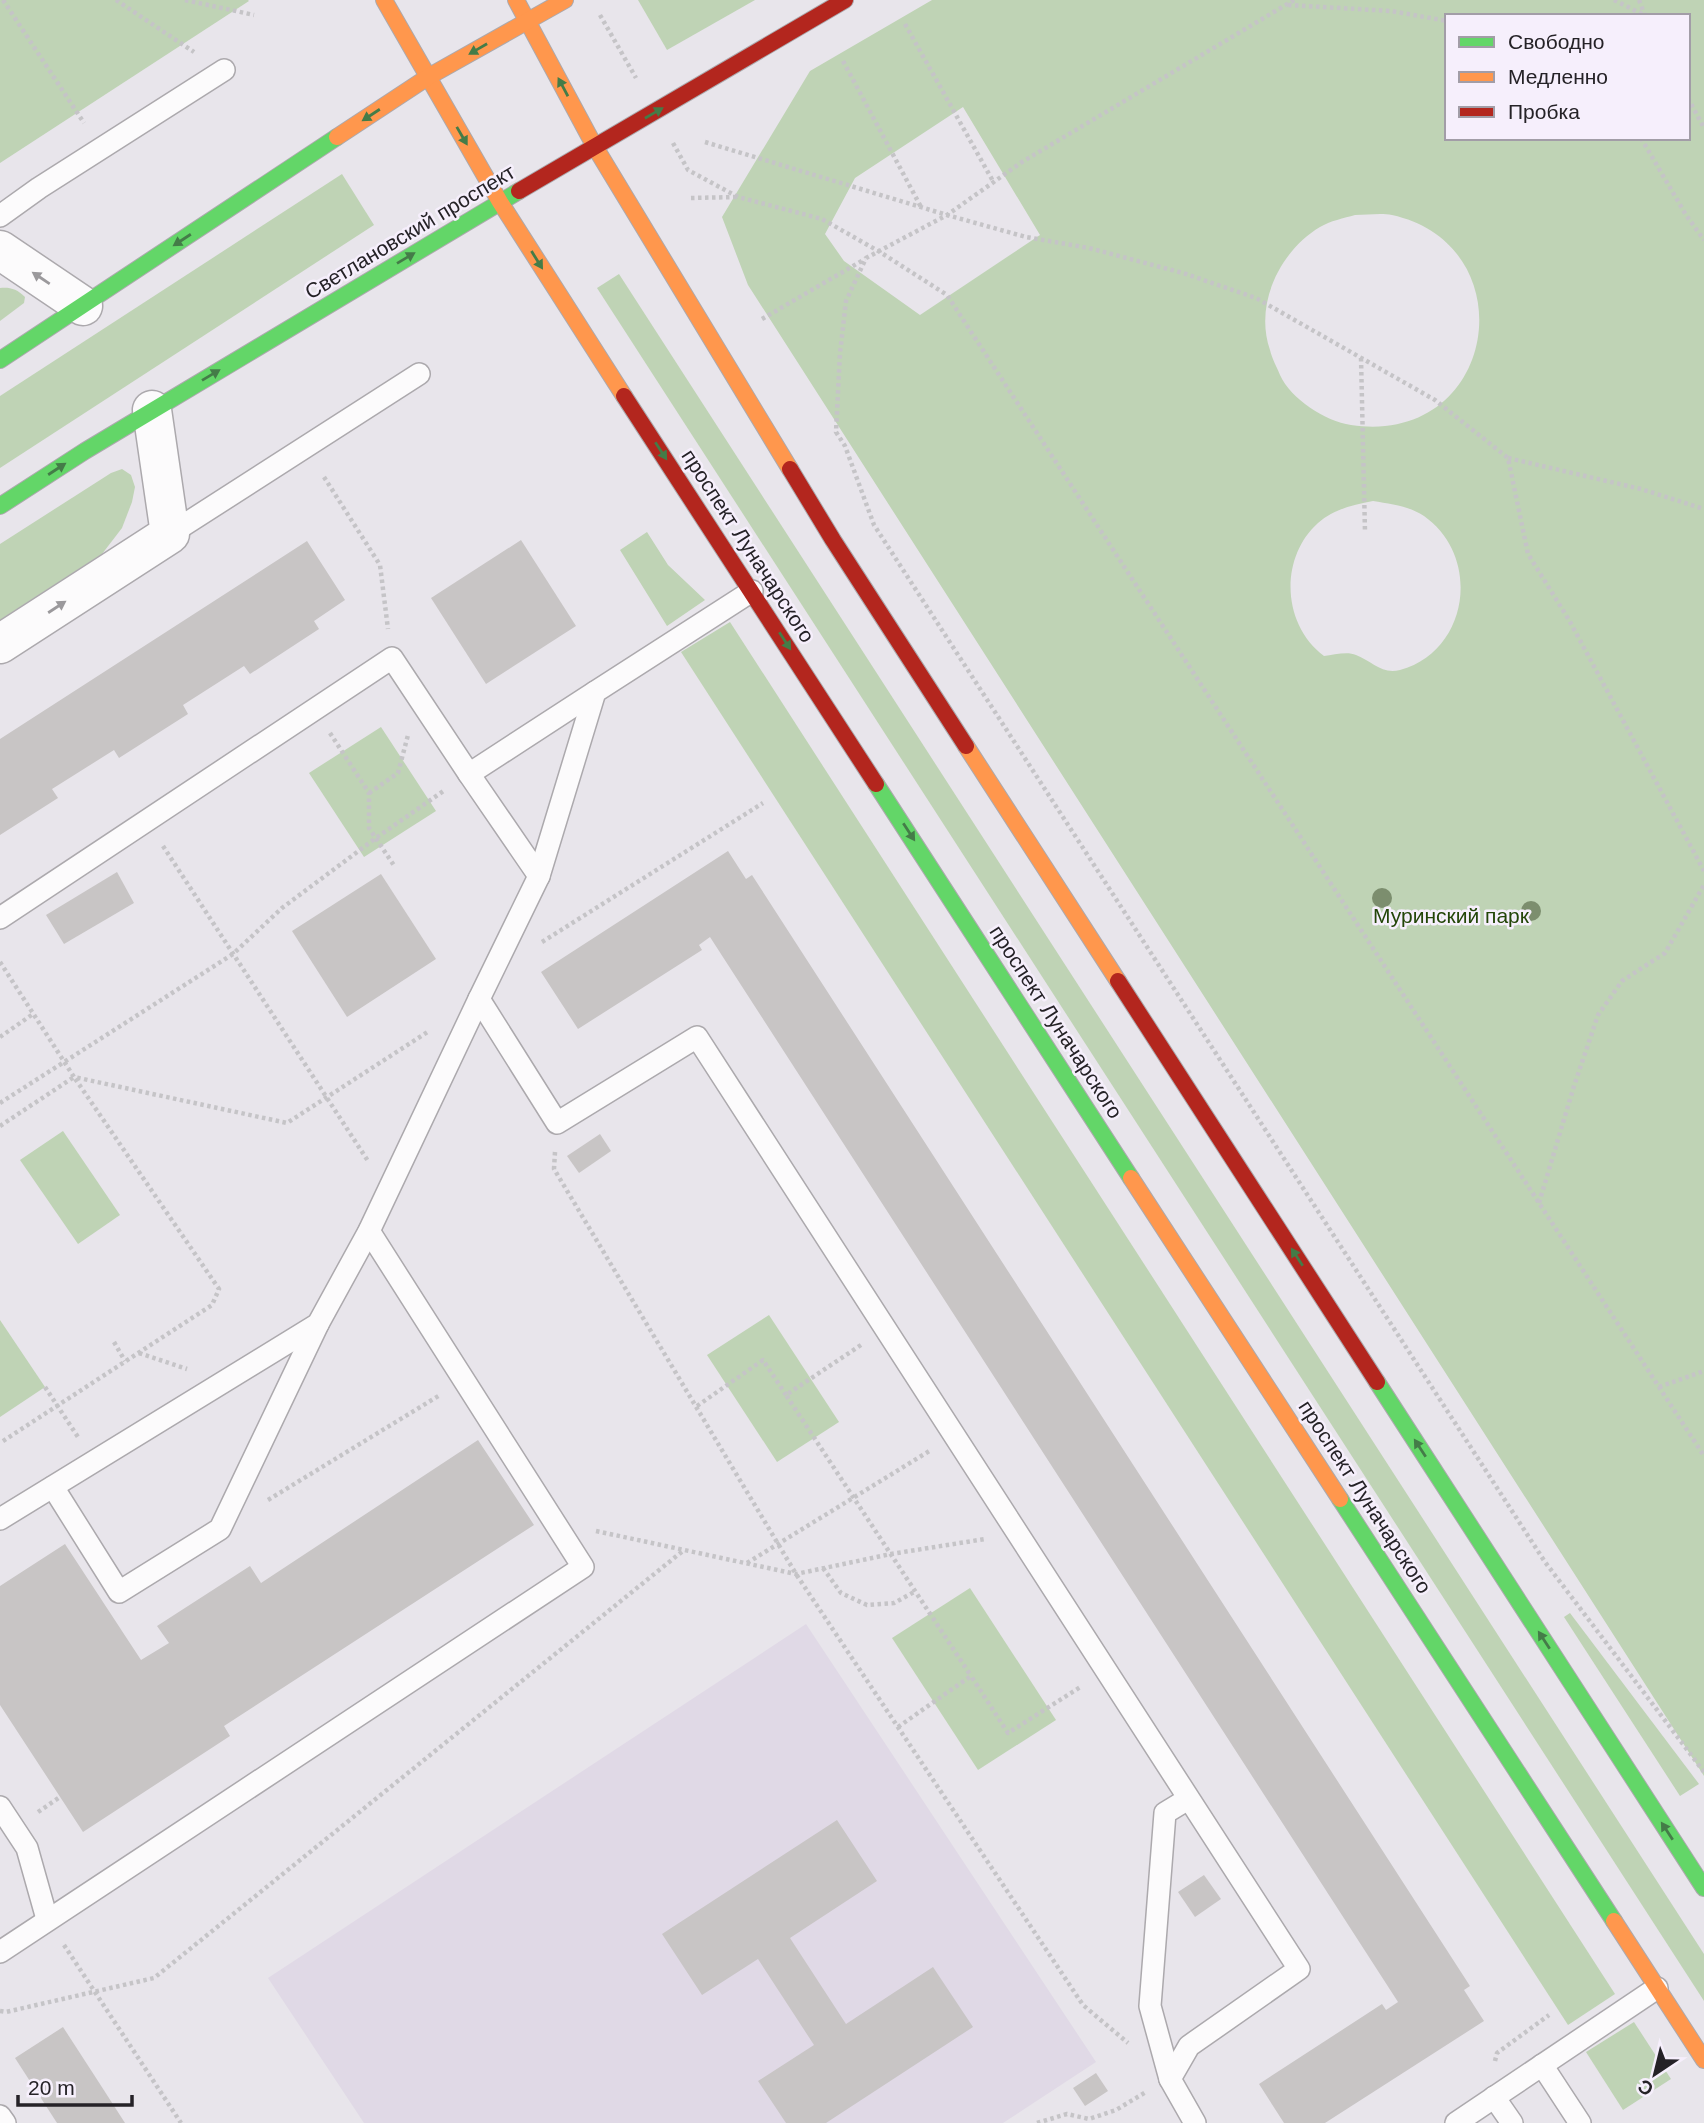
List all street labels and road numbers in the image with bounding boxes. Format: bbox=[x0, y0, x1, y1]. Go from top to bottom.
street label: Светлановский проспект bbox=[301, 160, 519, 303]
street label: проспект Луначарского bbox=[677, 445, 819, 646]
street label: проспект Луначарского bbox=[985, 921, 1127, 1122]
street label: проспект Луначарского bbox=[1294, 1396, 1436, 1597]

